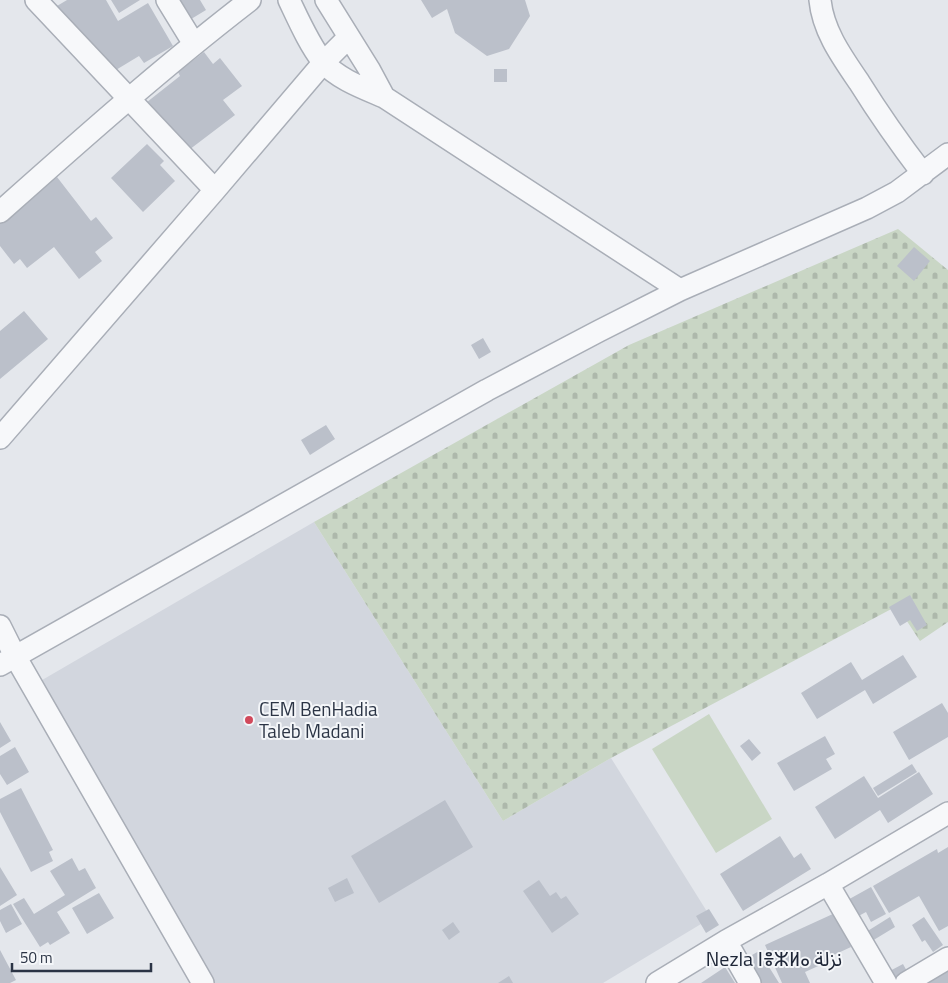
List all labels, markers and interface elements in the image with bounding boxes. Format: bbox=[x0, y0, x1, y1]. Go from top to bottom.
place label: CEM BenHadia Taleb Madani bbox=[259, 694, 378, 745]
marker: CEM BenHadia Taleb Madani bbox=[243, 714, 255, 726]
scale bar bbox=[12, 940, 151, 972]
district label: Nezla ⵏⴻⵣⵍⴰ نزلة bbox=[706, 943, 842, 974]
text: 50 m bbox=[20, 946, 53, 969]

